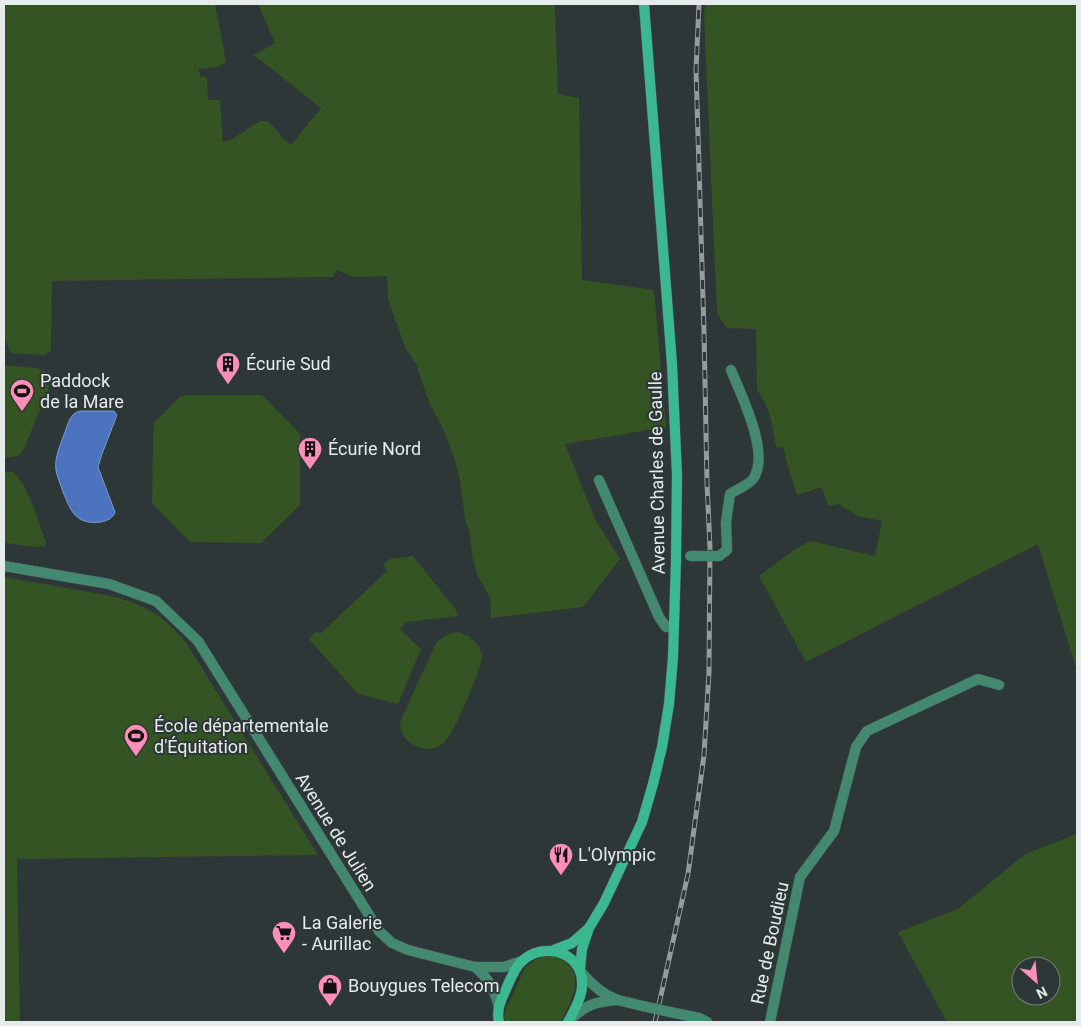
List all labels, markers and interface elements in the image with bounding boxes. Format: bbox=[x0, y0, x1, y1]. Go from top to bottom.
building icon: Écurie Sud bbox=[215, 351, 241, 385]
place label: Écurie Sud bbox=[246, 353, 331, 374]
place label: Paddock de la Mare bbox=[40, 370, 124, 412]
street label: Avenue Charles de Gaulle bbox=[644, 371, 669, 575]
sports icon: Paddock de la Mare bbox=[9, 378, 35, 412]
building icon: Écurie Nord bbox=[297, 436, 323, 470]
place label: Écurie Nord bbox=[328, 438, 421, 459]
place label: École départementale d'Équitation bbox=[154, 715, 329, 757]
sports icon: École départementale d'Équitation bbox=[123, 723, 149, 757]
street label: Avenue de Julien bbox=[292, 769, 381, 895]
restaurant icon: L'Olympic bbox=[548, 842, 574, 876]
place label: L'Olympic bbox=[578, 844, 656, 865]
street label: Rue de Boudieu bbox=[746, 880, 793, 1006]
place label: La Galerie - Aurillac bbox=[302, 912, 382, 954]
supermarket icon: La Galerie - Aurillac bbox=[271, 920, 297, 954]
north arrow bbox=[1011, 956, 1061, 1006]
shop icon: Bouygues Telecom bbox=[317, 973, 343, 1007]
place label: Bouygues Telecom bbox=[348, 975, 500, 996]
text: N bbox=[1034, 983, 1050, 1002]

